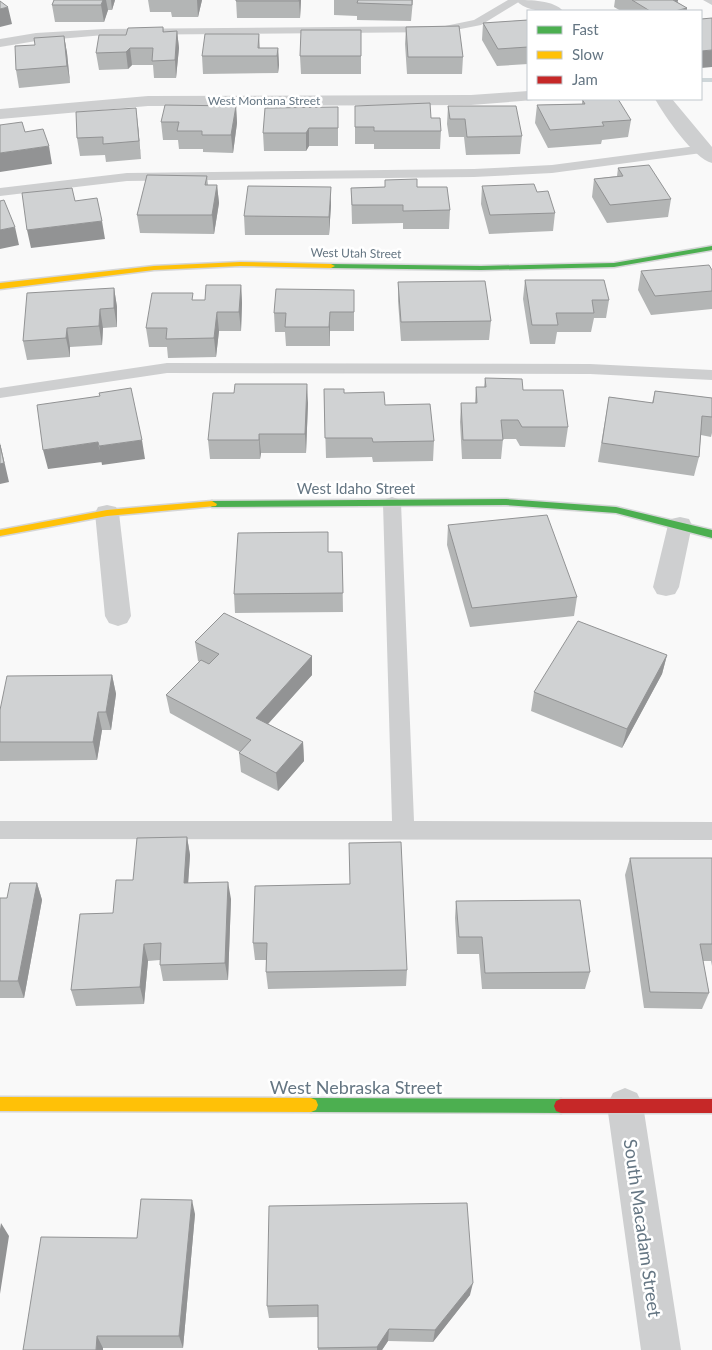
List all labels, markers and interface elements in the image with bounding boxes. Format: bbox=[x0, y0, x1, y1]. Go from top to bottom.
legend bbox=[527, 10, 702, 100]
text: Fast bbox=[572, 20, 599, 38]
text: Slow bbox=[572, 45, 604, 63]
text: Jam bbox=[572, 70, 598, 88]
street label: West Montana Street bbox=[208, 93, 321, 108]
street label: West Utah Street bbox=[310, 245, 402, 261]
street label: West Idaho Street bbox=[297, 479, 416, 497]
street label: West Nebraska Street bbox=[270, 1076, 443, 1098]
street label: South Macadam Street bbox=[620, 1137, 666, 1319]

